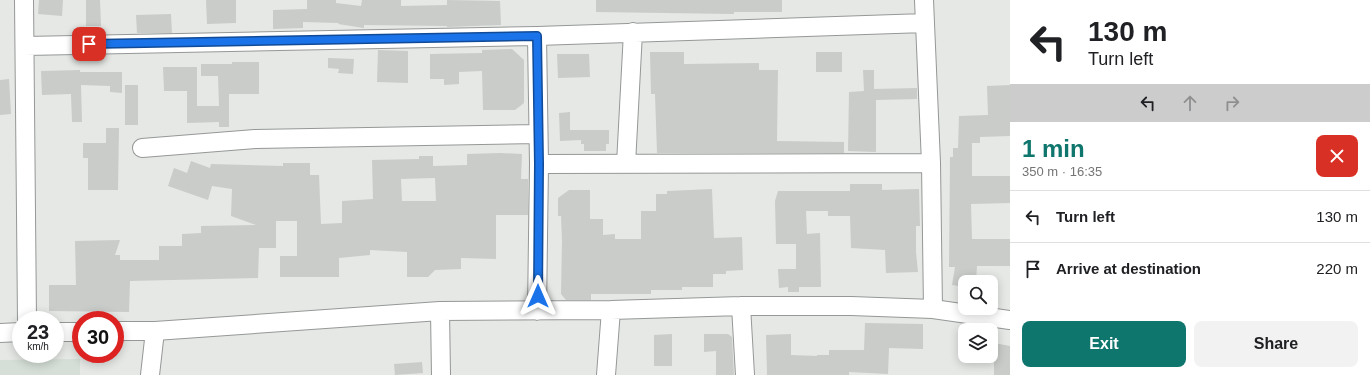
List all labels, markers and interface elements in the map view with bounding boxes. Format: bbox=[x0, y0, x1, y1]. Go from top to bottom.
icon: left bbox=[1022, 16, 1074, 68]
text: 130 m bbox=[1088, 16, 1167, 47]
pin bbox=[72, 27, 106, 61]
icon: arrive bbox=[78, 33, 100, 55]
text: Turn left bbox=[1088, 49, 1153, 69]
icon: left bbox=[1137, 92, 1159, 114]
icon: ahead bbox=[1179, 92, 1201, 114]
icon: right bbox=[1221, 92, 1243, 114]
text: 1 min bbox=[1022, 135, 1085, 162]
button: close bbox=[1316, 135, 1358, 177]
text: 350 m · 16:35 bbox=[1022, 164, 1102, 179]
icon: left bbox=[1022, 206, 1044, 228]
text: Turn left bbox=[1056, 208, 1115, 225]
text: 130 m bbox=[1316, 208, 1358, 225]
icon: arrive bbox=[1022, 258, 1044, 280]
text: Arrive at destination bbox=[1056, 260, 1201, 277]
text: 220 m bbox=[1316, 260, 1358, 277]
position arrow bbox=[517, 275, 559, 317]
map controls bbox=[958, 275, 998, 363]
button: search bbox=[958, 275, 998, 315]
speed limit sign: 30 bbox=[72, 311, 124, 363]
text: 23 bbox=[27, 321, 49, 343]
button: Exit bbox=[1022, 321, 1186, 367]
button: Share bbox=[1194, 321, 1358, 367]
button: layers bbox=[958, 323, 998, 363]
text: km/h bbox=[27, 341, 49, 352]

